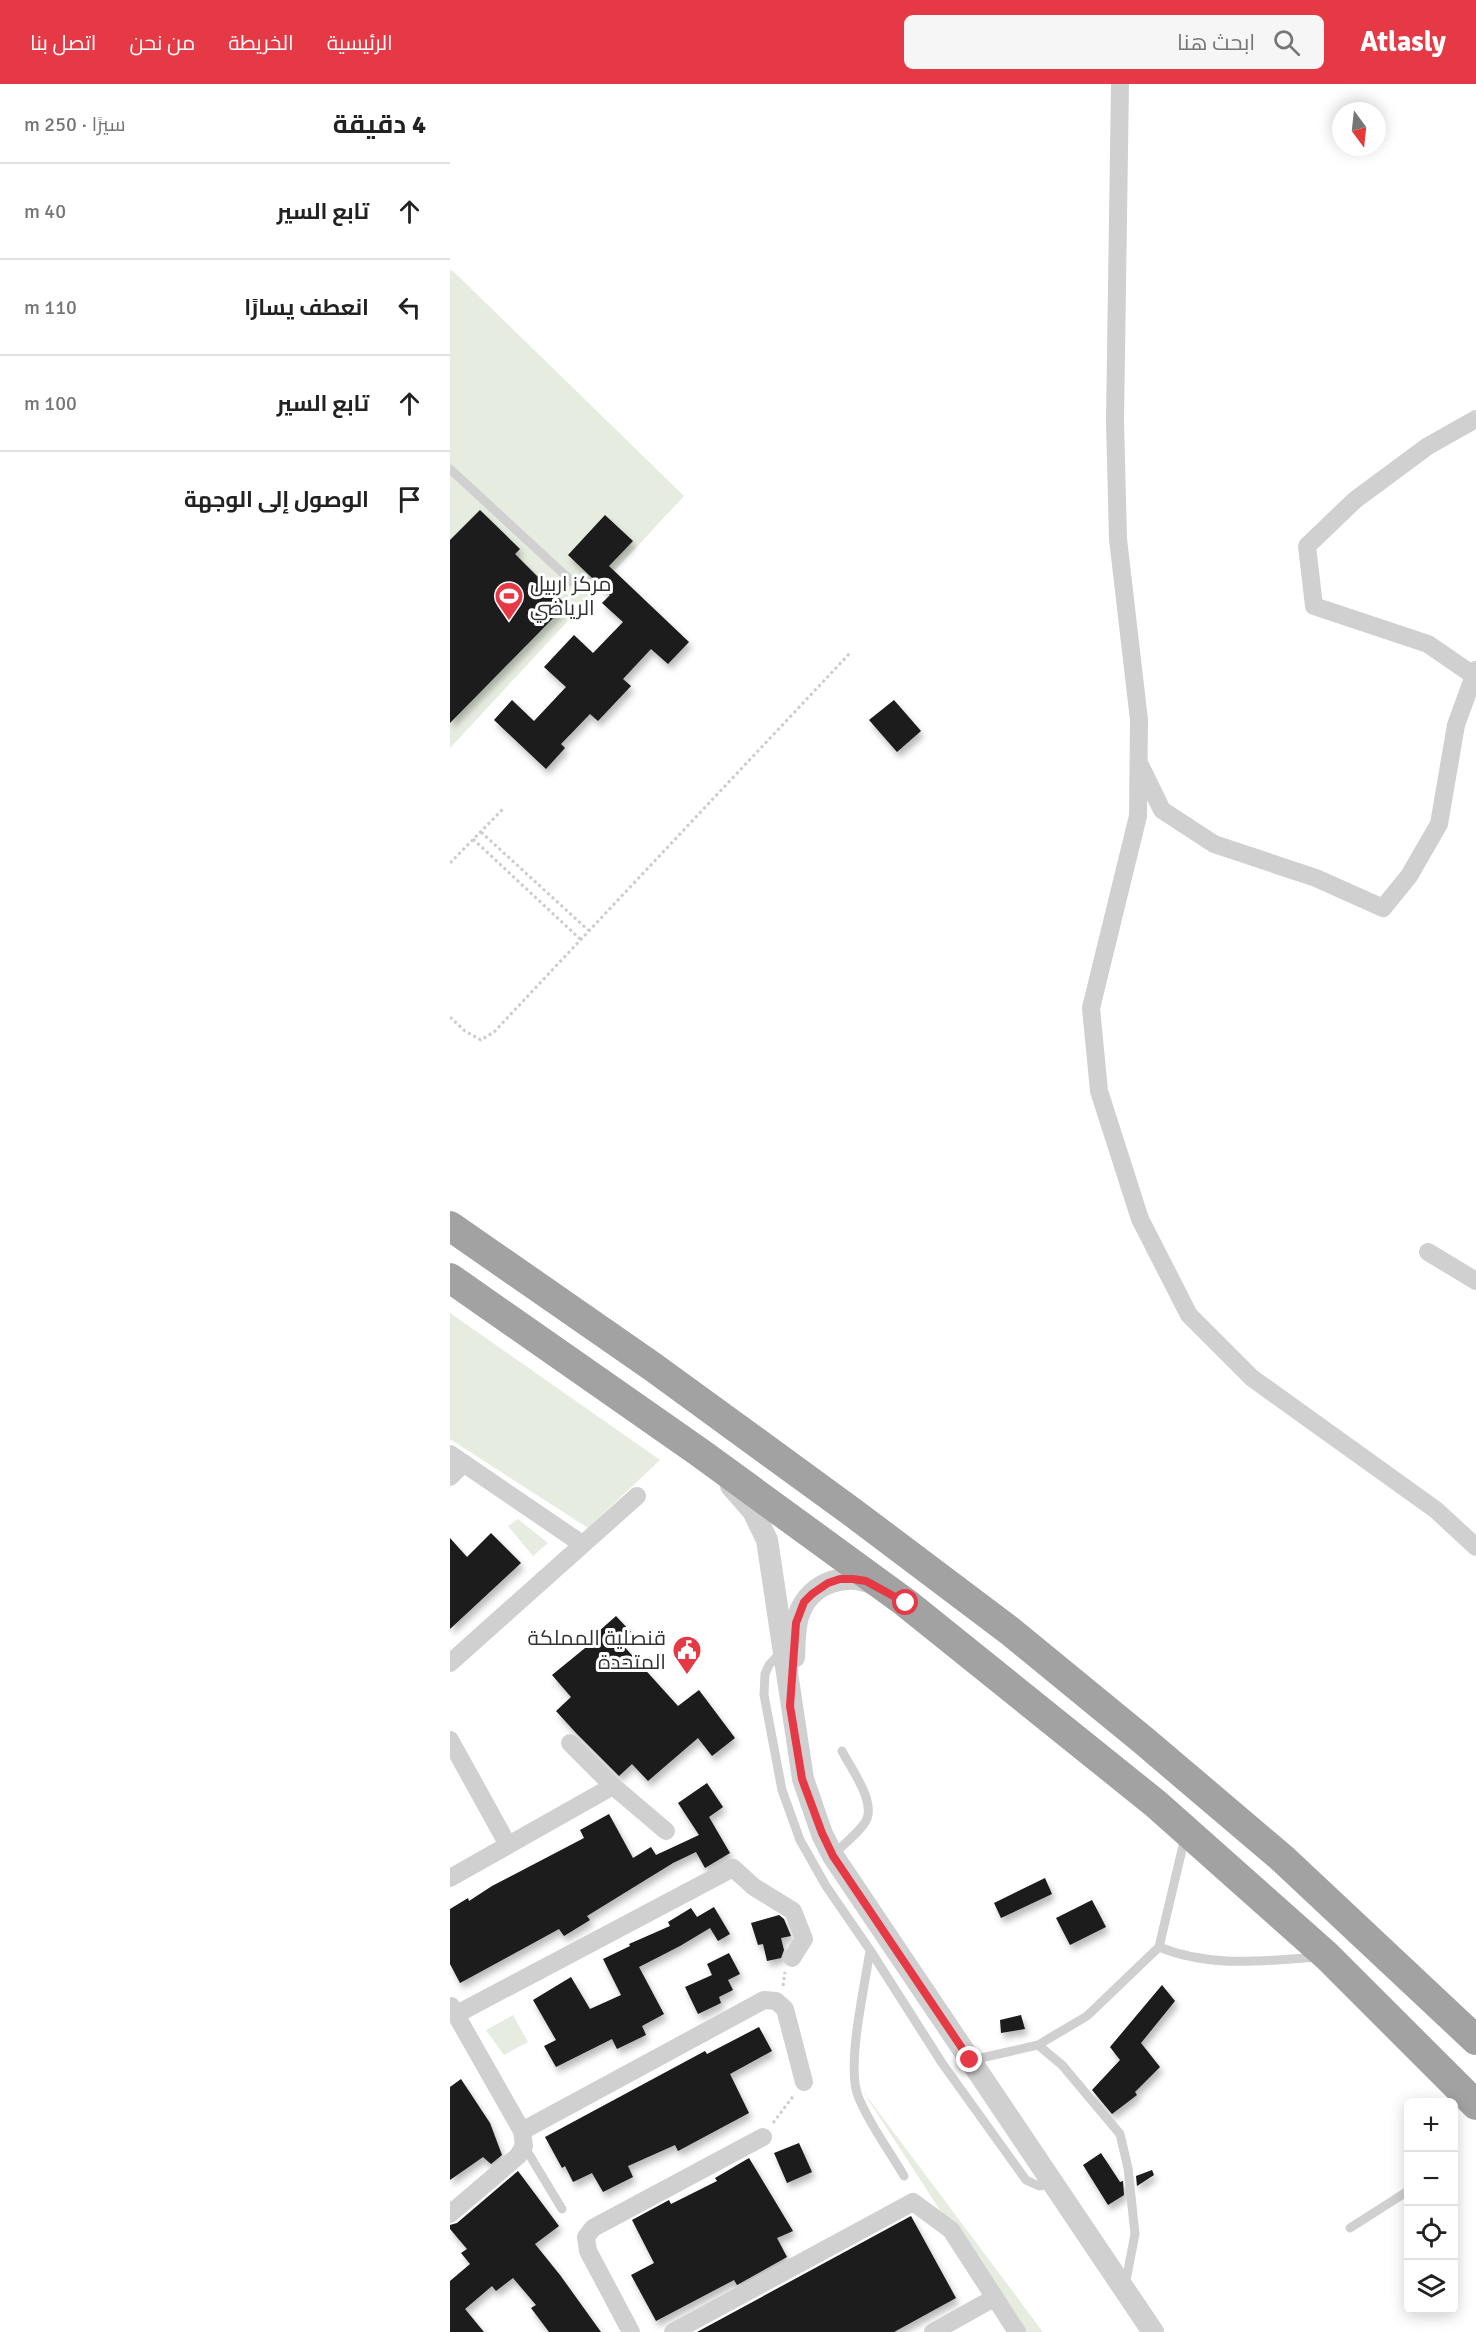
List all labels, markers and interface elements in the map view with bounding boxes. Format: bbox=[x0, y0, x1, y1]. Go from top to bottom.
search box bbox=[904, 15, 1324, 69]
text: Atlasly bbox=[1360, 25, 1446, 59]
icon: search bbox=[1270, 26, 1303, 59]
text: ابحث هنا bbox=[1177, 29, 1255, 56]
text: اتصل بنا bbox=[30, 30, 96, 56]
text: من نحن bbox=[129, 30, 195, 56]
text: الخريطة bbox=[228, 30, 294, 56]
text: الرئيسية bbox=[327, 30, 393, 56]
north arrow bbox=[1332, 102, 1386, 156]
text: 4 دقيقة bbox=[333, 109, 426, 141]
text: سيرًا · 250 m bbox=[24, 112, 125, 137]
icon: ahead bbox=[393, 195, 426, 228]
text: تابع السير bbox=[277, 198, 369, 225]
text: 40 m bbox=[24, 199, 66, 224]
icon: left bbox=[393, 291, 426, 324]
text: انعطف يسارًا bbox=[244, 294, 369, 321]
text: 110 m bbox=[24, 295, 77, 320]
icon: ahead bbox=[393, 387, 426, 420]
text: تابع السير bbox=[277, 390, 369, 417]
text: 100 m bbox=[24, 391, 77, 416]
icon: arrive bbox=[393, 483, 426, 516]
text: الوصول إلى الوجهة bbox=[184, 486, 369, 513]
place label: مركز اربيل الرياضي bbox=[530, 571, 611, 623]
sports icon: مركز اربيل الرياضي bbox=[493, 580, 525, 622]
route start bbox=[892, 1589, 918, 1615]
place label: قنصلية المملكة المتحدة bbox=[528, 1625, 666, 1675]
public building icon: قنصلية المملكة المتحدة bbox=[671, 1634, 703, 1676]
route end bbox=[956, 2046, 982, 2072]
map controls bbox=[1404, 2098, 1458, 2314]
button: + bbox=[1404, 2098, 1458, 2152]
button: − bbox=[1404, 2152, 1458, 2206]
button: locate bbox=[1404, 2206, 1458, 2260]
button: layers bbox=[1404, 2260, 1458, 2314]

